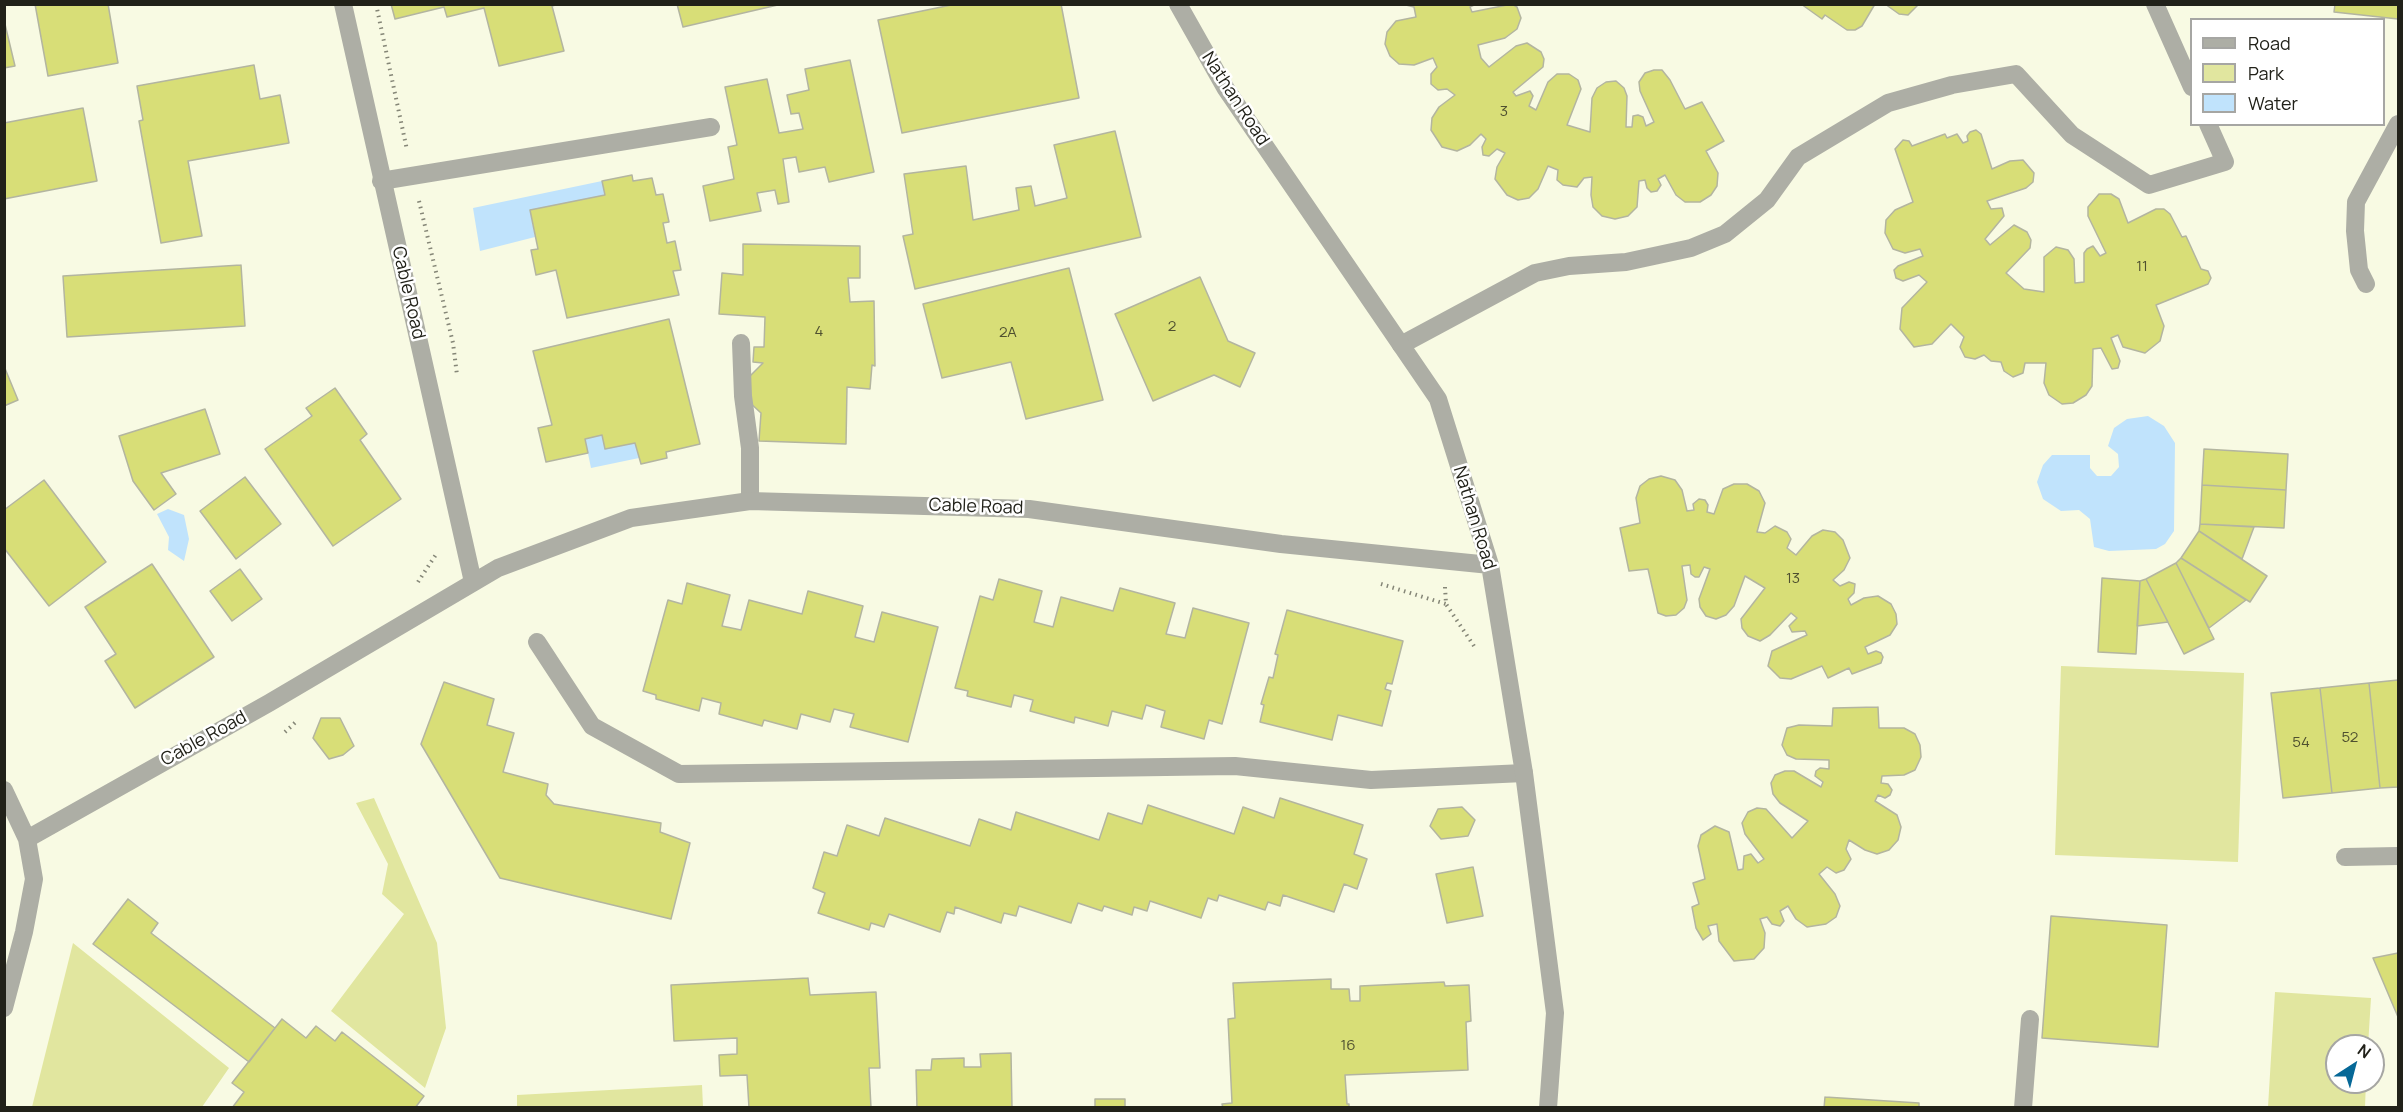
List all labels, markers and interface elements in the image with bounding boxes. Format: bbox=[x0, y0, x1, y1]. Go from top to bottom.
legend bbox=[2190, 18, 2385, 126]
text: Road bbox=[2248, 31, 2291, 55]
street label: Nathan Road bbox=[1197, 48, 1273, 150]
text: Park bbox=[2248, 61, 2284, 85]
text: Water bbox=[2248, 91, 2298, 115]
house number: 3 bbox=[1500, 103, 1508, 121]
street label: Cable Road bbox=[387, 245, 429, 341]
house number: 11 bbox=[2136, 258, 2148, 276]
house number: 2 bbox=[1168, 318, 1176, 336]
house number: 4 bbox=[815, 323, 823, 341]
house number: 2A bbox=[999, 324, 1017, 342]
street label: Nathan Road bbox=[1448, 464, 1500, 572]
street label: Cable Road bbox=[928, 495, 1024, 519]
house number: 13 bbox=[1786, 570, 1800, 588]
street label: Cable Road bbox=[157, 707, 251, 771]
house number: 52 bbox=[2342, 729, 2358, 747]
house number: 54 bbox=[2292, 734, 2310, 752]
north arrow bbox=[2325, 1034, 2385, 1094]
house number: 16 bbox=[1340, 1037, 1356, 1055]
text: N bbox=[2353, 1039, 2376, 1063]

